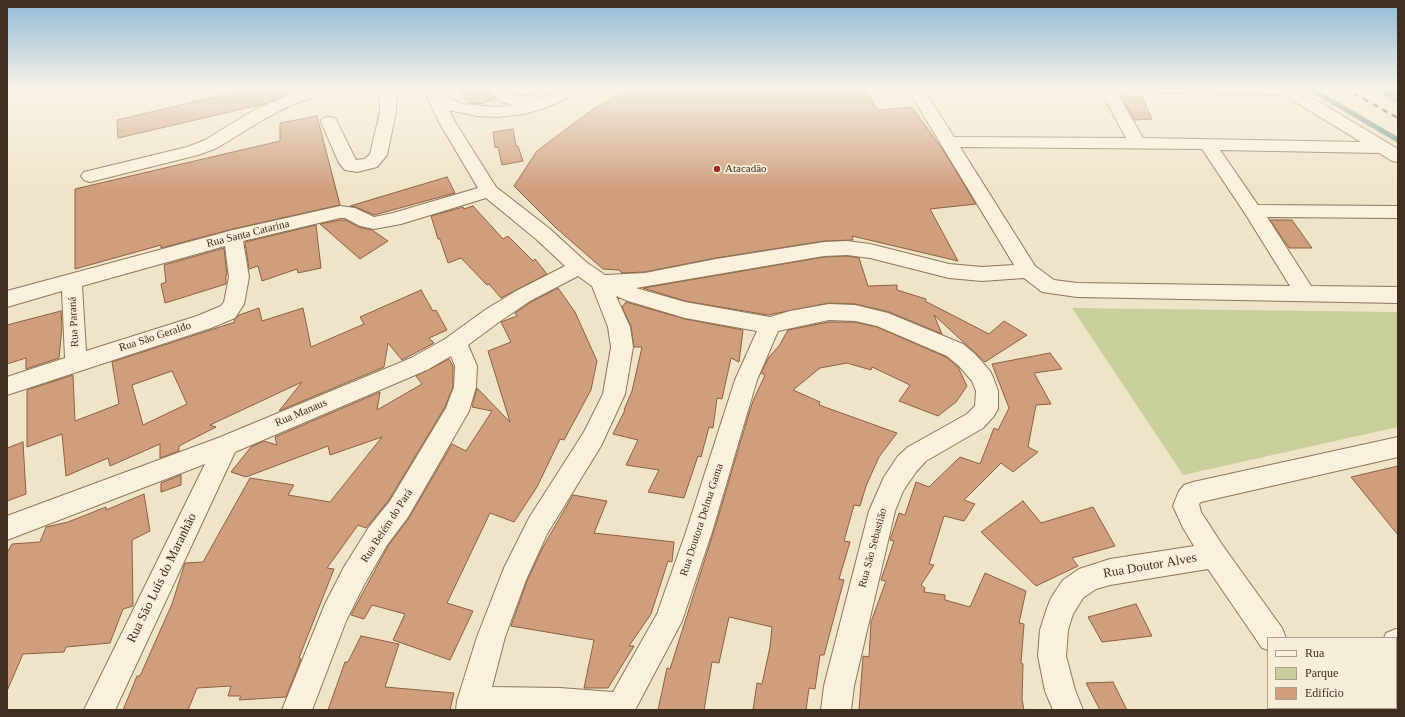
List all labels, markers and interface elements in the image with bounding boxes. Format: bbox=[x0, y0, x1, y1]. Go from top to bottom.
place label: Atacadão bbox=[725, 162, 767, 176]
marker: Atacadão bbox=[712, 164, 722, 174]
street label: Rua Santa Catarina bbox=[205, 217, 291, 251]
street label: Rua Paraná bbox=[66, 296, 82, 348]
street label: Rua São Geraldo bbox=[117, 319, 193, 355]
street label: Rua Manaus bbox=[273, 396, 329, 430]
street label: Rua Doutora Delma Gama bbox=[678, 462, 726, 578]
street label: Rua Belém do Pará bbox=[358, 487, 416, 565]
street label: Rua São Sebastião bbox=[856, 507, 890, 589]
street label: Rua São Luís do Maranhão bbox=[124, 511, 200, 645]
street label: Rua Doutor Alves bbox=[1102, 550, 1198, 582]
legend bbox=[1267, 637, 1397, 709]
text: Rua bbox=[1305, 646, 1324, 660]
text: Parque bbox=[1305, 666, 1338, 680]
text: Edifício bbox=[1305, 686, 1344, 700]

